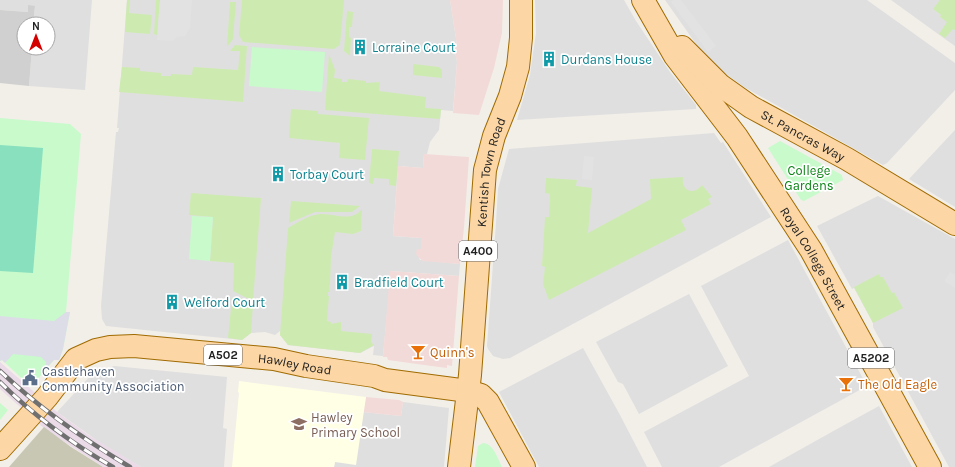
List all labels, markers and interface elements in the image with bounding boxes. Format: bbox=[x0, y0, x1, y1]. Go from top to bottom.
north arrow bbox=[16, 16, 56, 56]
text: N bbox=[32, 20, 40, 33]
building icon: Lorraine Court bbox=[351, 38, 369, 56]
place label: Lorraine Court bbox=[372, 40, 456, 55]
building icon: Durdans House bbox=[540, 50, 558, 68]
place label: Durdans House bbox=[561, 52, 652, 67]
street label: St. Pancras Way bbox=[758, 107, 847, 164]
street label: Kentish Town Road bbox=[474, 115, 509, 228]
park label: College Gardens bbox=[784, 163, 834, 193]
building icon: Torbay Court bbox=[269, 165, 287, 183]
place label: Torbay Court bbox=[290, 167, 364, 182]
street label: Royal College Street bbox=[777, 204, 849, 313]
road number: A400 bbox=[459, 241, 497, 261]
building icon: Bradfield Court bbox=[333, 273, 351, 291]
place label: Bradfield Court bbox=[354, 275, 444, 290]
building icon: Welford Court bbox=[163, 293, 181, 311]
place label: Welford Court bbox=[184, 295, 265, 310]
bar icon: Quinn's bbox=[409, 343, 427, 361]
road number: A502 bbox=[204, 345, 242, 365]
place label: Quinn's bbox=[430, 345, 475, 360]
road number: A5202 bbox=[848, 348, 894, 368]
street label: Hawley Road bbox=[257, 351, 333, 378]
place label: Castlehaven Community Association bbox=[42, 364, 185, 394]
public building icon: Castlehaven Community Association bbox=[21, 369, 39, 387]
bar icon: The Old Eagle bbox=[837, 375, 855, 393]
place label: The Old Eagle bbox=[858, 377, 937, 392]
place label: Hawley Primary School bbox=[311, 410, 400, 440]
school or university icon: Hawley Primary School bbox=[290, 415, 308, 433]

